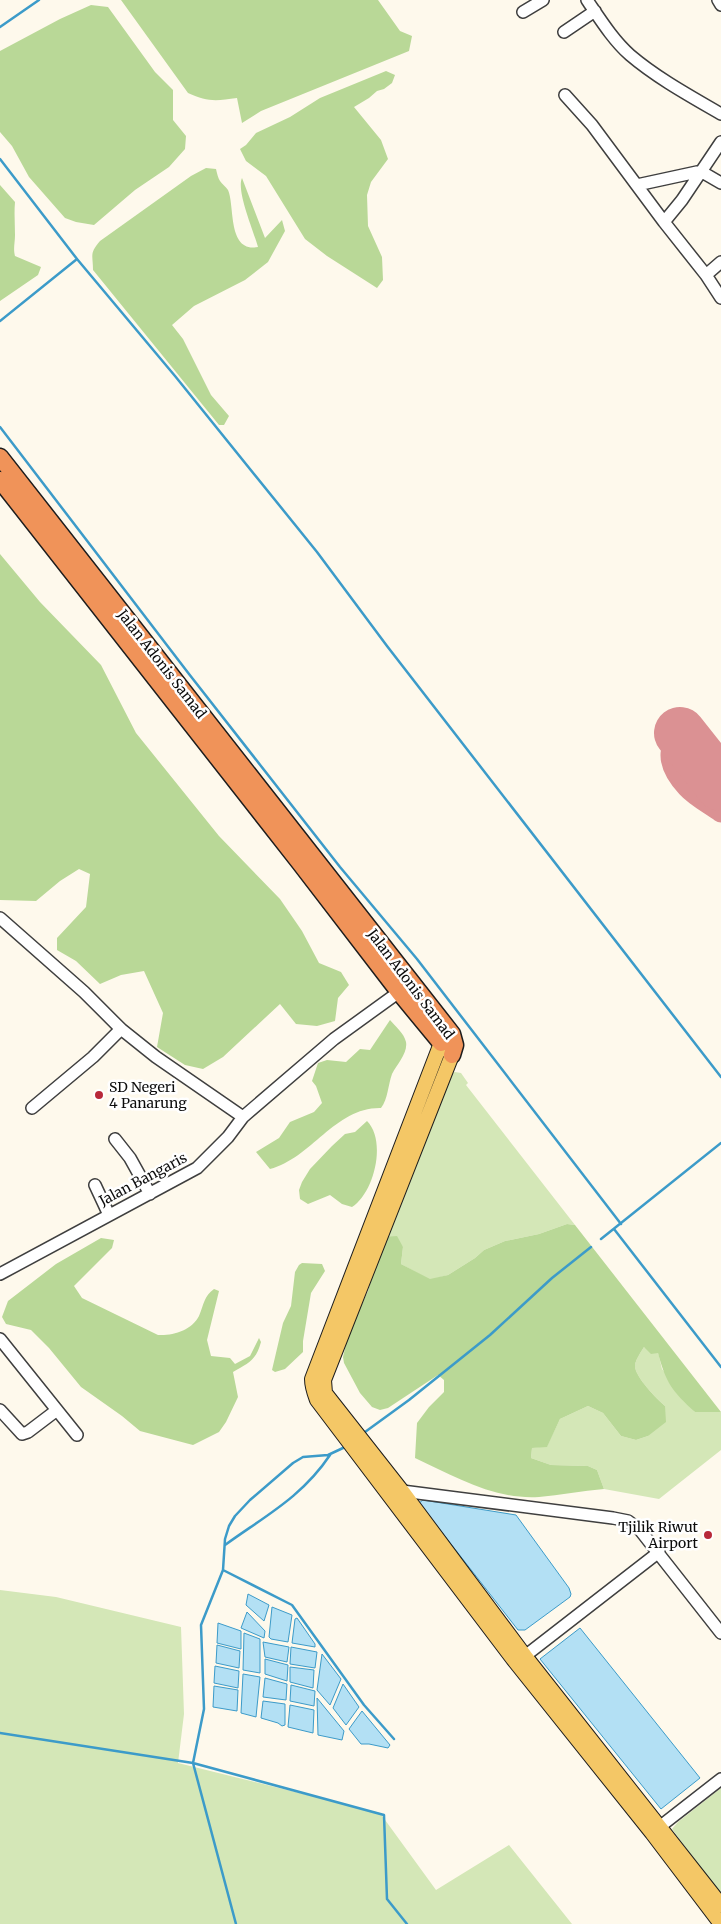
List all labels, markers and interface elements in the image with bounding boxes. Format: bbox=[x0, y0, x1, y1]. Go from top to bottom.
street label: Jalan Adonis Samad bbox=[113, 605, 210, 722]
street label: Jalan Adonis Samad bbox=[363, 925, 459, 1043]
place label: SD Negeri 4 Panarung bbox=[109, 1078, 187, 1112]
marker: SD Negeri 4 Panarung bbox=[93, 1089, 105, 1101]
street label: Jalan Bangaris bbox=[95, 1148, 190, 1210]
place label: Tjilik Riwut Airport bbox=[618, 1518, 699, 1552]
marker: Tjilik Riwut Airport bbox=[702, 1529, 714, 1541]

